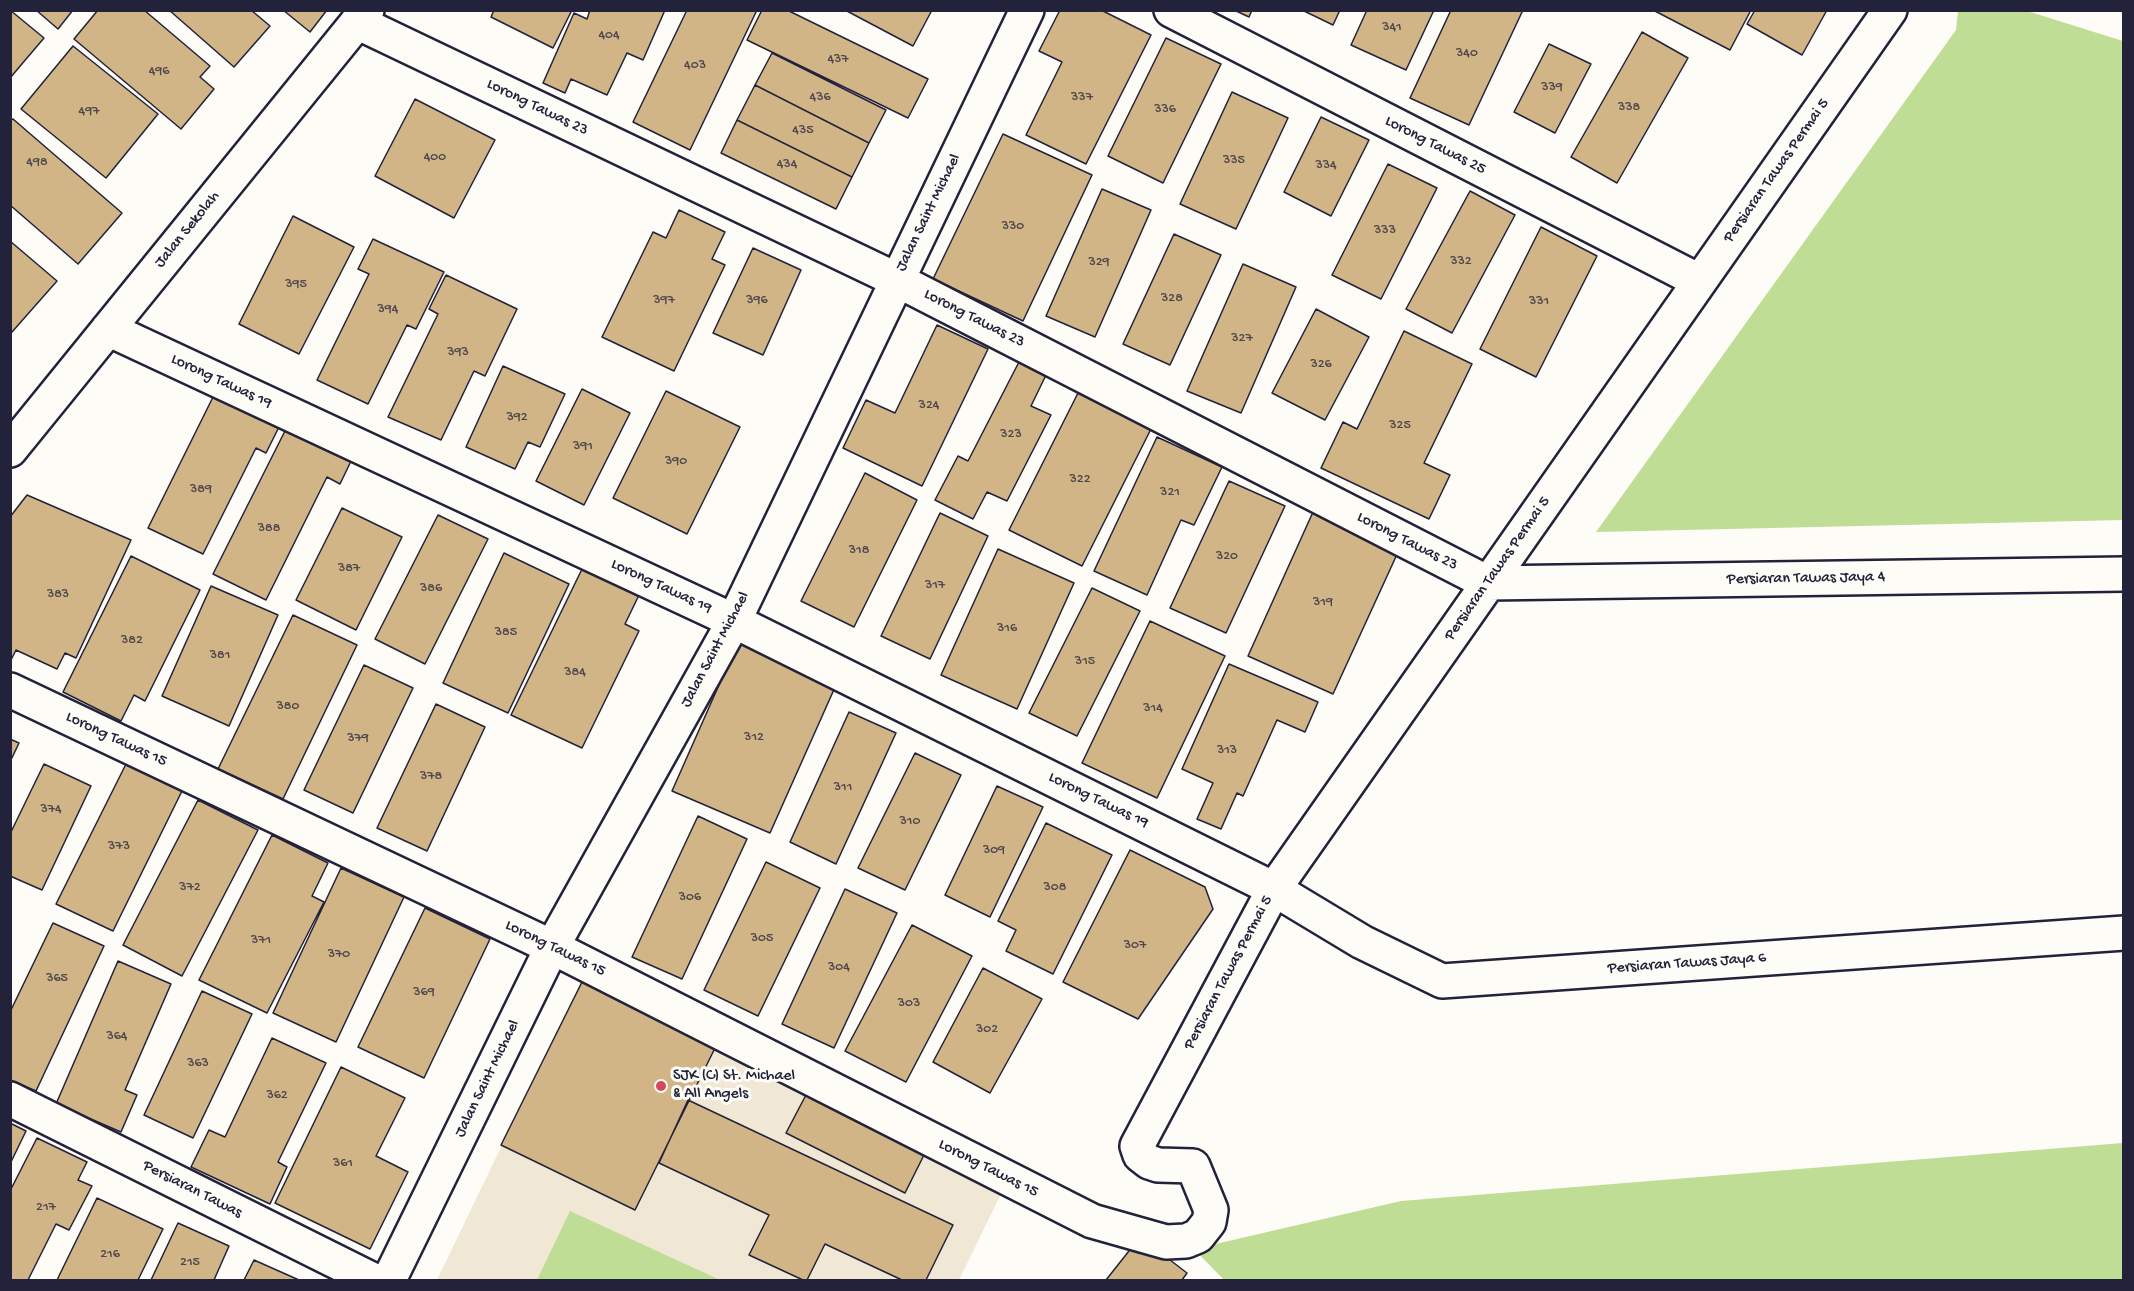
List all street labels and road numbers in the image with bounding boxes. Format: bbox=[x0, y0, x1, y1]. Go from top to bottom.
street label: Lorong Tawas 23 bbox=[483, 75, 591, 141]
street label: Persiaran Tawas Permai 5 bbox=[1720, 95, 1834, 247]
street label: Lorong Tawas 25 bbox=[1381, 112, 1489, 180]
street label: Jalan Saint Michael bbox=[892, 151, 966, 275]
street label: Jalan Sekolah bbox=[151, 188, 225, 272]
street label: Lorong Tawas 23 bbox=[920, 285, 1028, 353]
street label: Lorong Tawas 19 bbox=[168, 350, 274, 414]
street label: Persiaran Tawas Permai 5 bbox=[1441, 493, 1555, 645]
street label: Lorong Tawas 23 bbox=[1353, 508, 1461, 576]
street label: Lorong Tawas 19 bbox=[608, 555, 714, 619]
street label: Persiaran Tawas Jaya 4 bbox=[1727, 568, 1885, 590]
street label: Jalan Saint Michael bbox=[677, 589, 755, 711]
street label: Lorong Tawas 15 bbox=[62, 708, 170, 772]
street label: Lorong Tawas 19 bbox=[1045, 768, 1151, 834]
street label: Persiaran Tawas Permai 5 bbox=[1180, 893, 1278, 1053]
street label: Lorong Tawas 15 bbox=[502, 916, 608, 982]
street label: Persiaran Tawas Jaya 6 bbox=[1607, 949, 1767, 979]
street label: Jalan Saint Michael bbox=[451, 1017, 525, 1141]
street label: Lorong Tawas 15 bbox=[935, 1136, 1041, 1202]
street label: Persiaran Tawas bbox=[139, 1157, 245, 1223]

